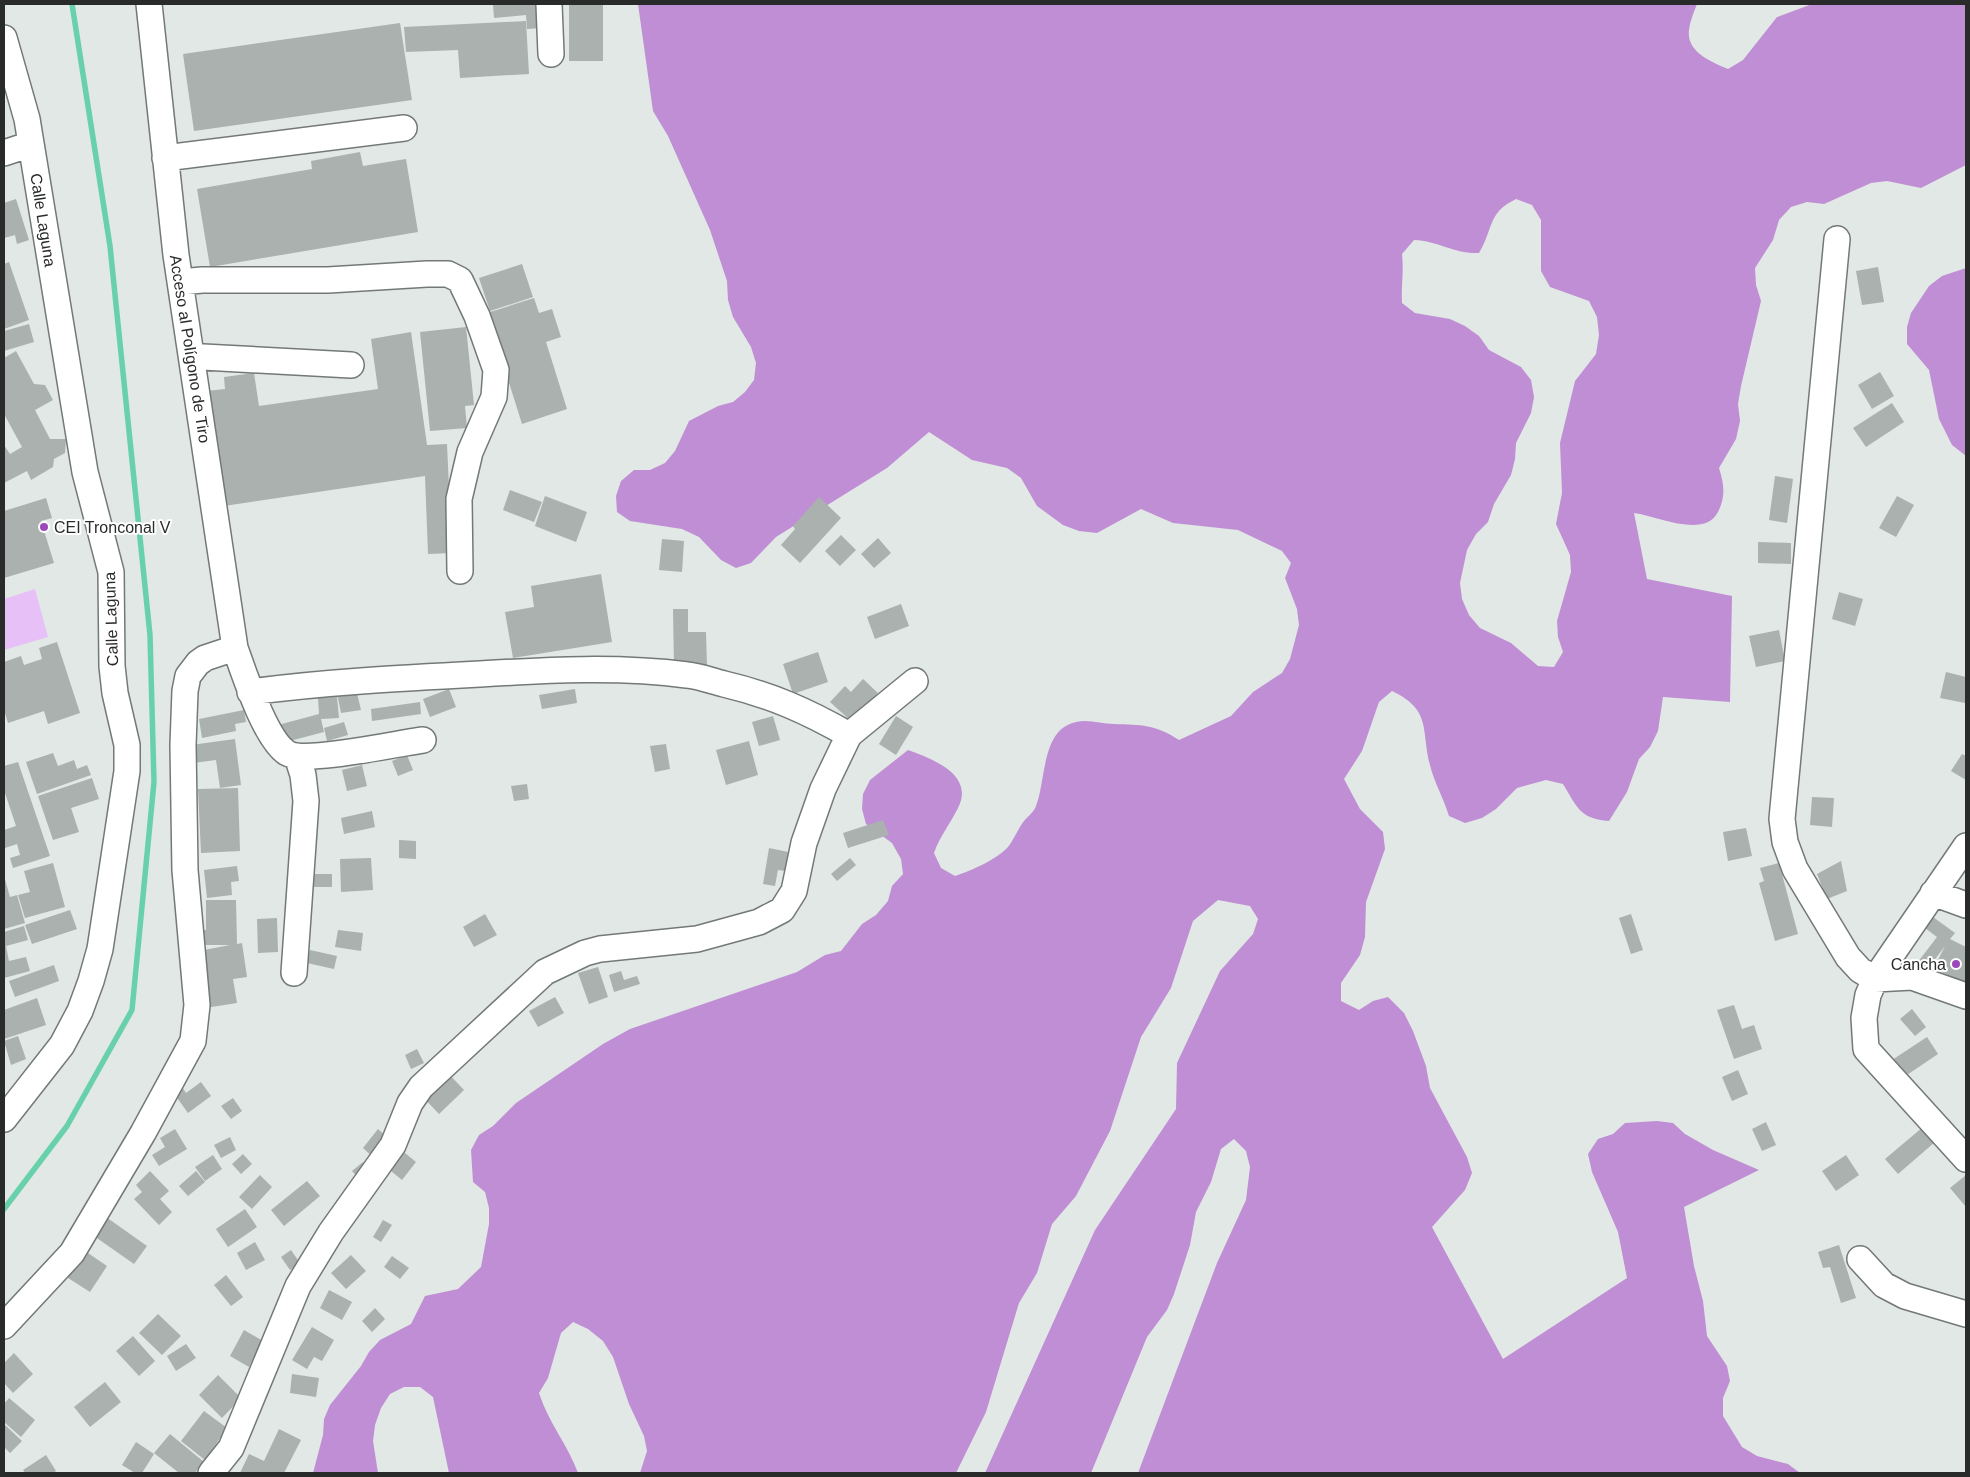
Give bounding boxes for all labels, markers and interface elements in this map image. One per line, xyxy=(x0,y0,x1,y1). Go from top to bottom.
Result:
street label: Calle Laguna xyxy=(27,172,59,268)
street label: Acceso al Polígono de Tiro xyxy=(167,254,213,444)
place label: CEI Tronconal V xyxy=(54,519,171,536)
marker: CEI Tronconal V xyxy=(38,521,50,533)
street label: Calle Laguna xyxy=(101,571,121,666)
place label: Cancha xyxy=(1891,956,1946,973)
marker: Cancha xyxy=(1950,958,1962,970)

